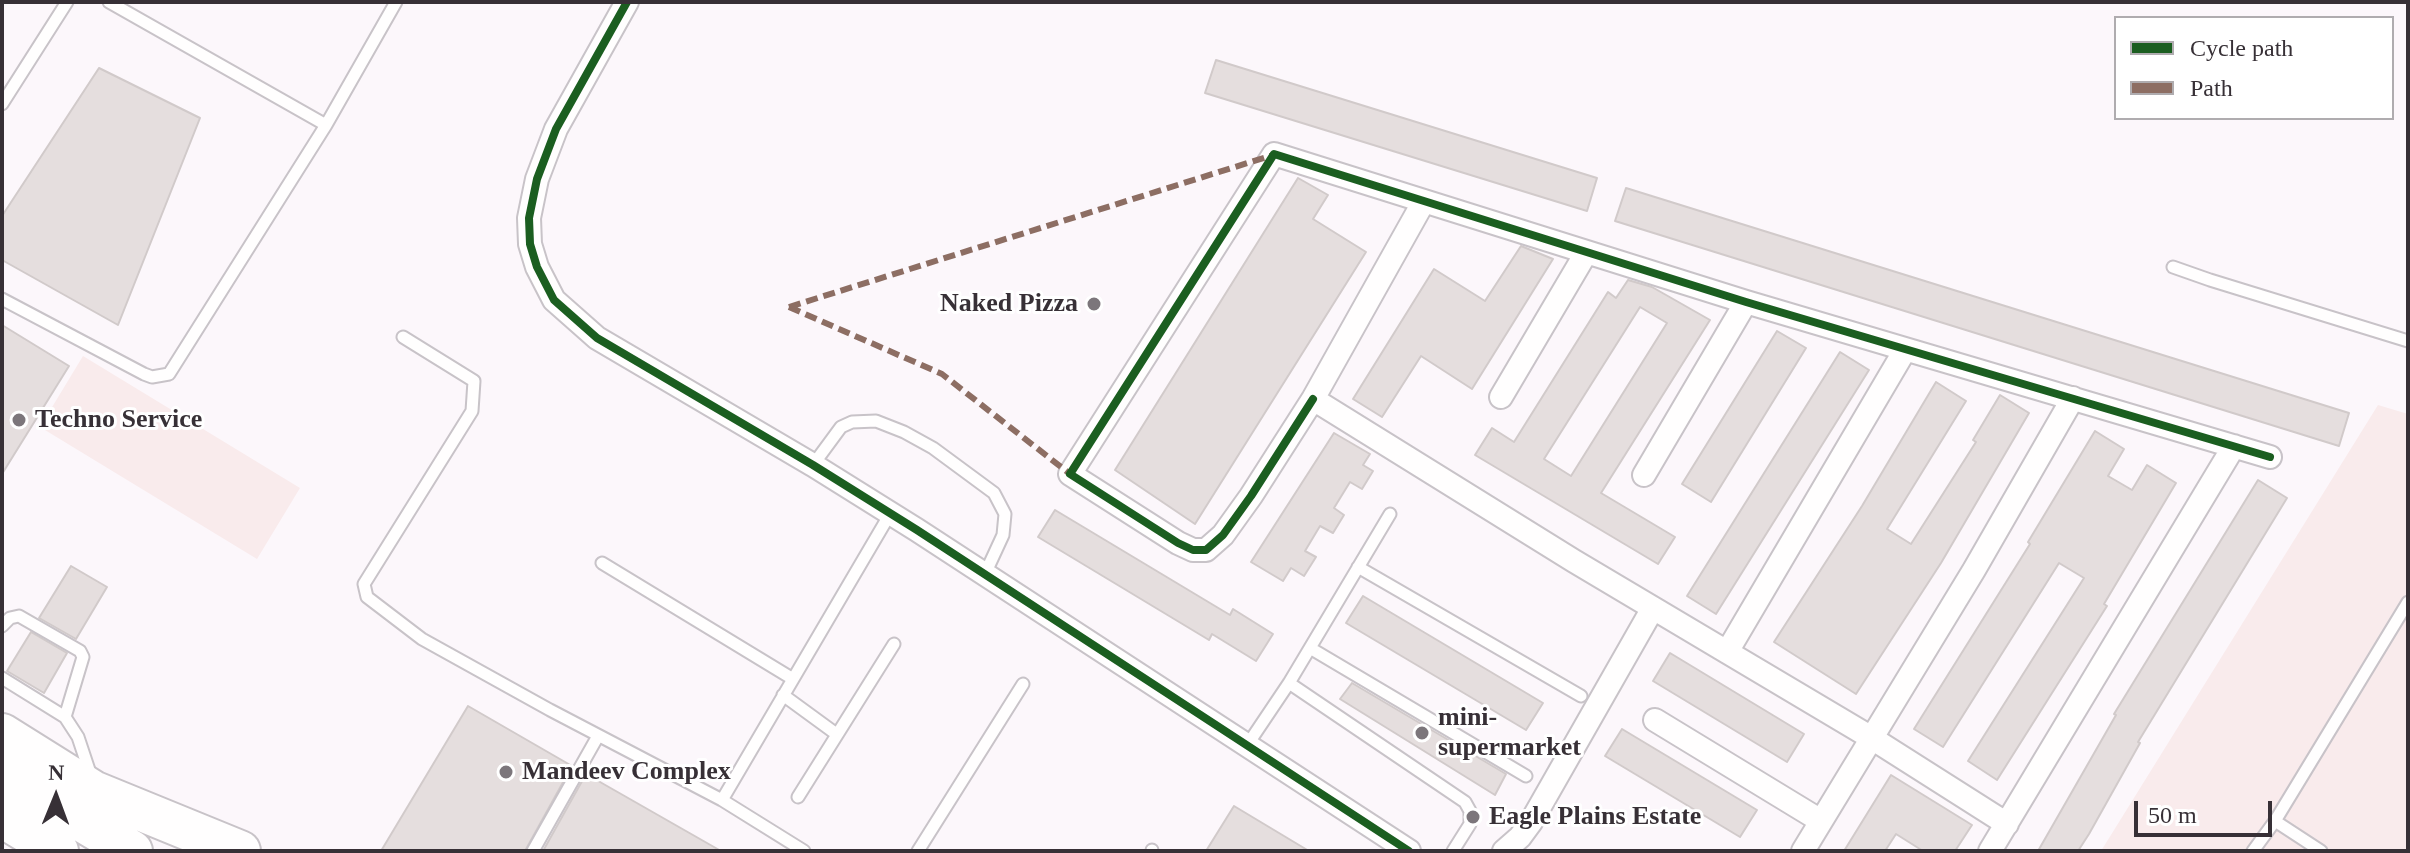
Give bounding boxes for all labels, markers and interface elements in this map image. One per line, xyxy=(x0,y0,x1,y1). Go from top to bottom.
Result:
legend xyxy=(2114,16,2394,120)
text: Cycle path xyxy=(2190,35,2293,61)
text: Path xyxy=(2190,75,2233,101)
place label: Naked Pizza xyxy=(940,288,1078,320)
marker: Naked Pizza xyxy=(1085,295,1103,313)
place label: Techno Service xyxy=(35,404,202,436)
marker: Techno Service xyxy=(10,411,28,429)
place label: mini- supermarket xyxy=(1438,702,1581,764)
marker: mini- supermarket xyxy=(1413,724,1431,742)
place label: Mandeev Complex xyxy=(522,756,731,788)
north arrow xyxy=(16,757,96,837)
text: N xyxy=(48,760,65,785)
marker: Mandeev Complex xyxy=(497,763,515,781)
scale bar xyxy=(2138,785,2276,835)
place label: Eagle Plains Estate xyxy=(1489,801,1701,833)
text: 50 m xyxy=(2148,802,2197,828)
marker: Eagle Plains Estate xyxy=(1464,808,1482,826)

